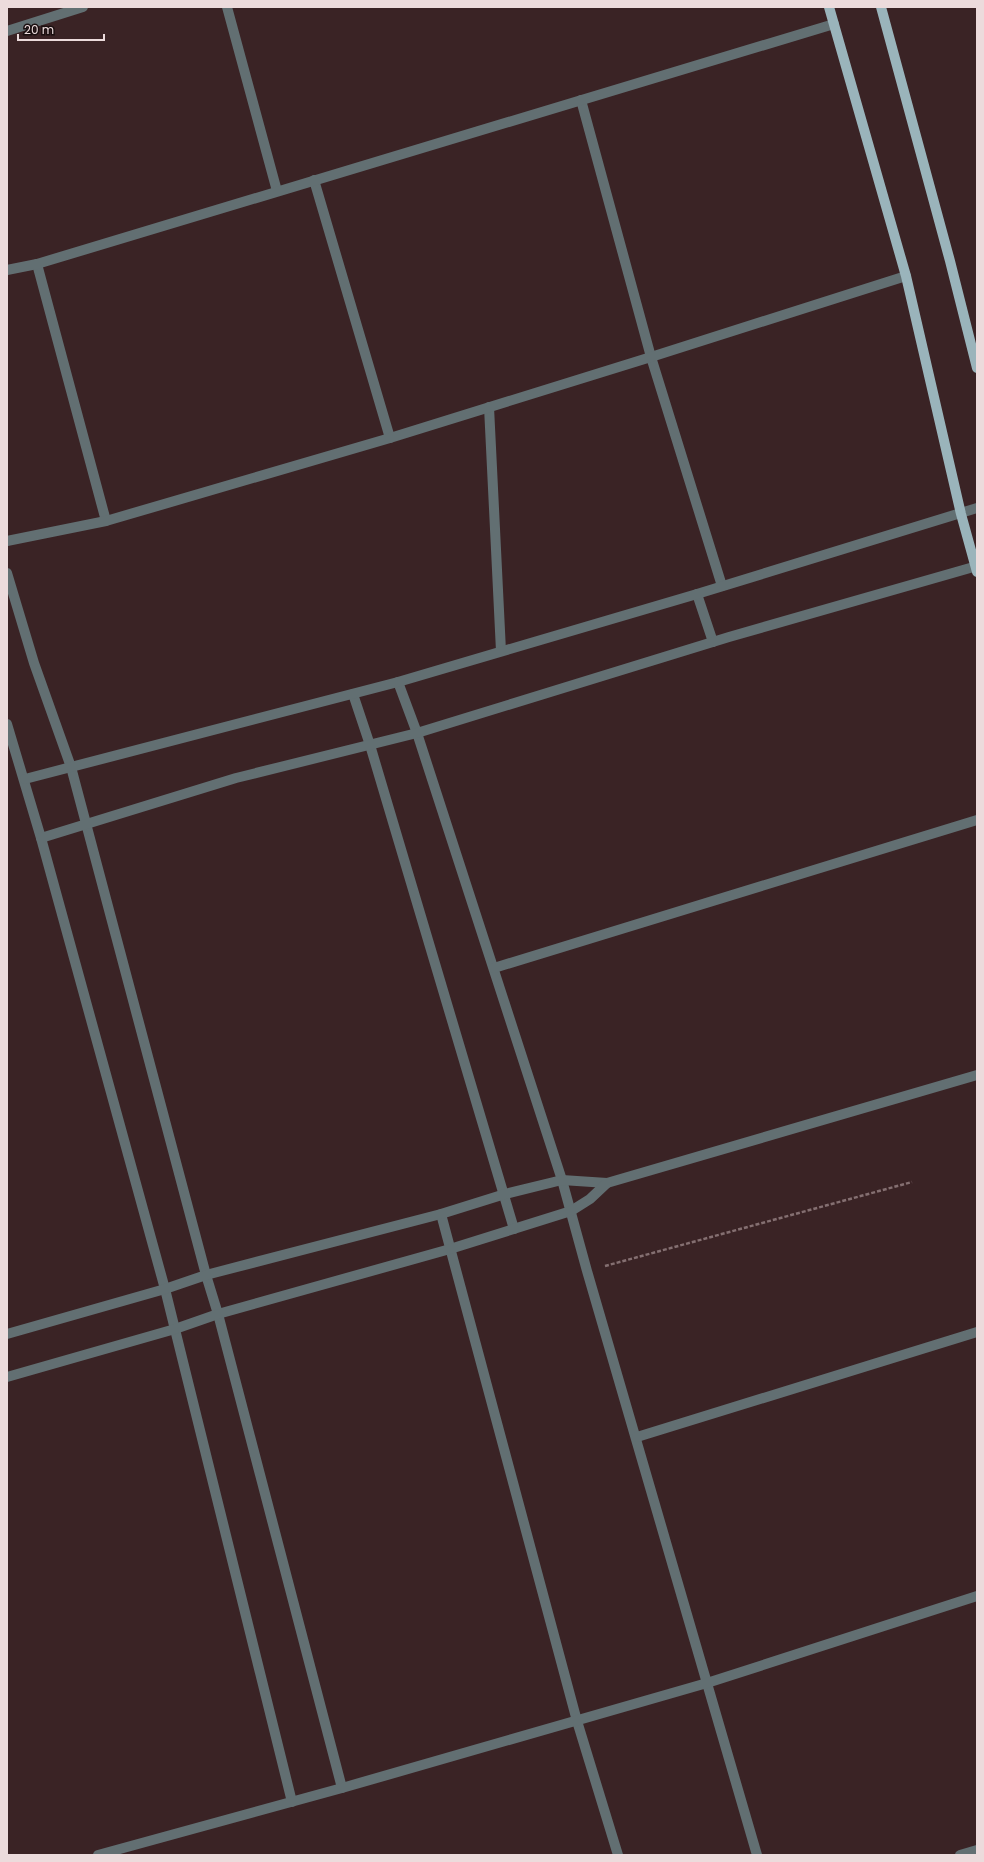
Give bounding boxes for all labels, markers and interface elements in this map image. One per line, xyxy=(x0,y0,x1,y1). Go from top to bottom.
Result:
scale bar xyxy=(18,16,104,42)
text: 20 m xyxy=(24,21,54,38)

